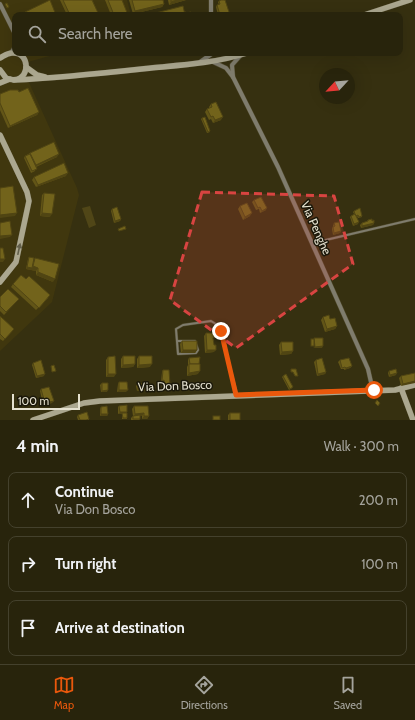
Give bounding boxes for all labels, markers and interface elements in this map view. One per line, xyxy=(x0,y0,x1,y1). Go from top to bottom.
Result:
search box xyxy=(12,12,403,56)
icon: search xyxy=(26,23,48,45)
text: Search here xyxy=(58,25,133,43)
north arrow xyxy=(319,68,355,104)
street label: Via Penghe xyxy=(298,199,335,257)
one-way arrow xyxy=(17,243,23,255)
route end xyxy=(212,322,230,340)
street label: Via Don Bosco xyxy=(138,377,213,394)
route start xyxy=(365,381,383,399)
scale bar xyxy=(12,392,80,411)
text: 100 m xyxy=(18,394,49,408)
text: 4 min xyxy=(16,436,59,456)
text: Walk · 300 m xyxy=(324,438,399,454)
text: Continue xyxy=(55,483,114,501)
icon: ahead xyxy=(17,489,39,511)
text: 200 m xyxy=(359,492,398,508)
text: Via Don Bosco xyxy=(55,501,135,517)
icon: right xyxy=(17,553,39,575)
text: Turn right xyxy=(55,555,116,573)
text: 100 m xyxy=(361,556,398,572)
icon: arrive xyxy=(17,617,39,639)
text: Arrive at destination xyxy=(55,619,185,637)
tab: Map xyxy=(53,674,75,712)
tab: Directions xyxy=(181,674,228,712)
tab: Saved xyxy=(334,674,362,712)

